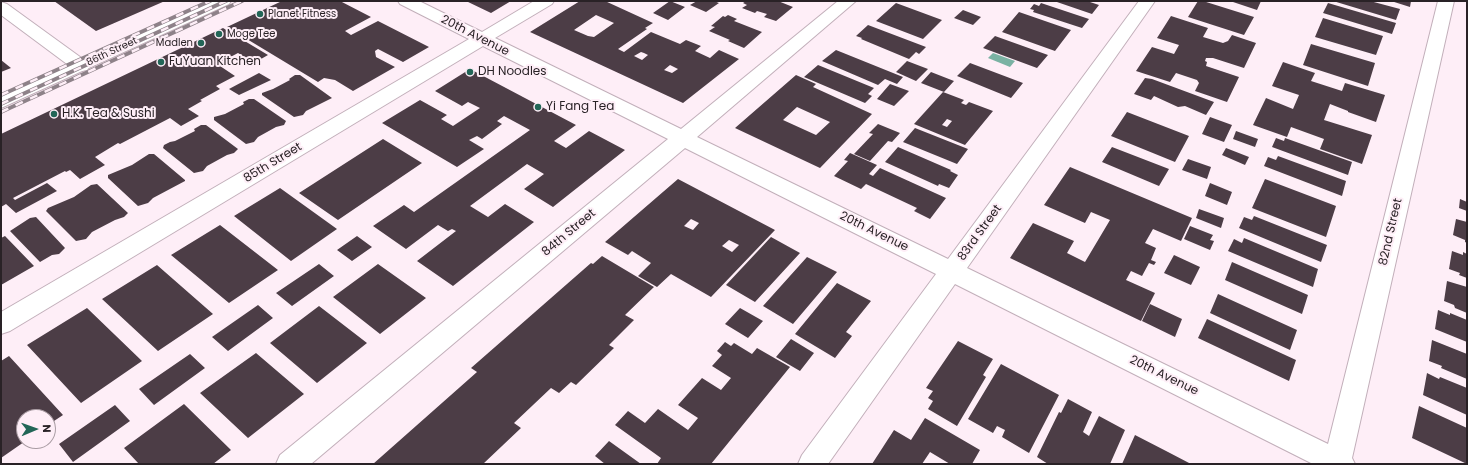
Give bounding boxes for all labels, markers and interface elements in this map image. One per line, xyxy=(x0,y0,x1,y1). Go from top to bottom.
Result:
place label: Planet Fitness xyxy=(268,8,336,20)
marker: Planet Fitness xyxy=(255,9,265,19)
street label: 20th Avenue xyxy=(438,13,512,59)
place label: Moge Tee xyxy=(227,28,275,40)
marker: Moge Tee xyxy=(214,29,224,39)
street label: 86th Street xyxy=(85,35,139,69)
place label: Madlen xyxy=(156,37,193,49)
marker: Madlen xyxy=(196,38,206,48)
place label: FuYuan Kitchen xyxy=(169,55,261,69)
marker: FuYuan Kitchen xyxy=(156,57,166,67)
place label: DH Noodles xyxy=(478,65,547,79)
marker: DH Noodles xyxy=(465,67,475,77)
place label: Yi Fang Tea xyxy=(546,100,614,114)
marker: Yi Fang Tea xyxy=(533,102,543,112)
place label: H.K. Tea & Sushi xyxy=(62,107,155,121)
marker: H.K. Tea & Sushi xyxy=(49,109,59,119)
street label: 85th Street xyxy=(241,140,305,186)
street label: 82nd Street xyxy=(1376,197,1406,267)
street label: 83rd Street xyxy=(955,202,1005,264)
street label: 84th Street xyxy=(539,206,599,260)
street label: 20th Avenue xyxy=(837,209,911,255)
street label: 20th Avenue xyxy=(1127,353,1201,399)
north arrow xyxy=(16,409,56,449)
text: N xyxy=(39,424,55,433)

